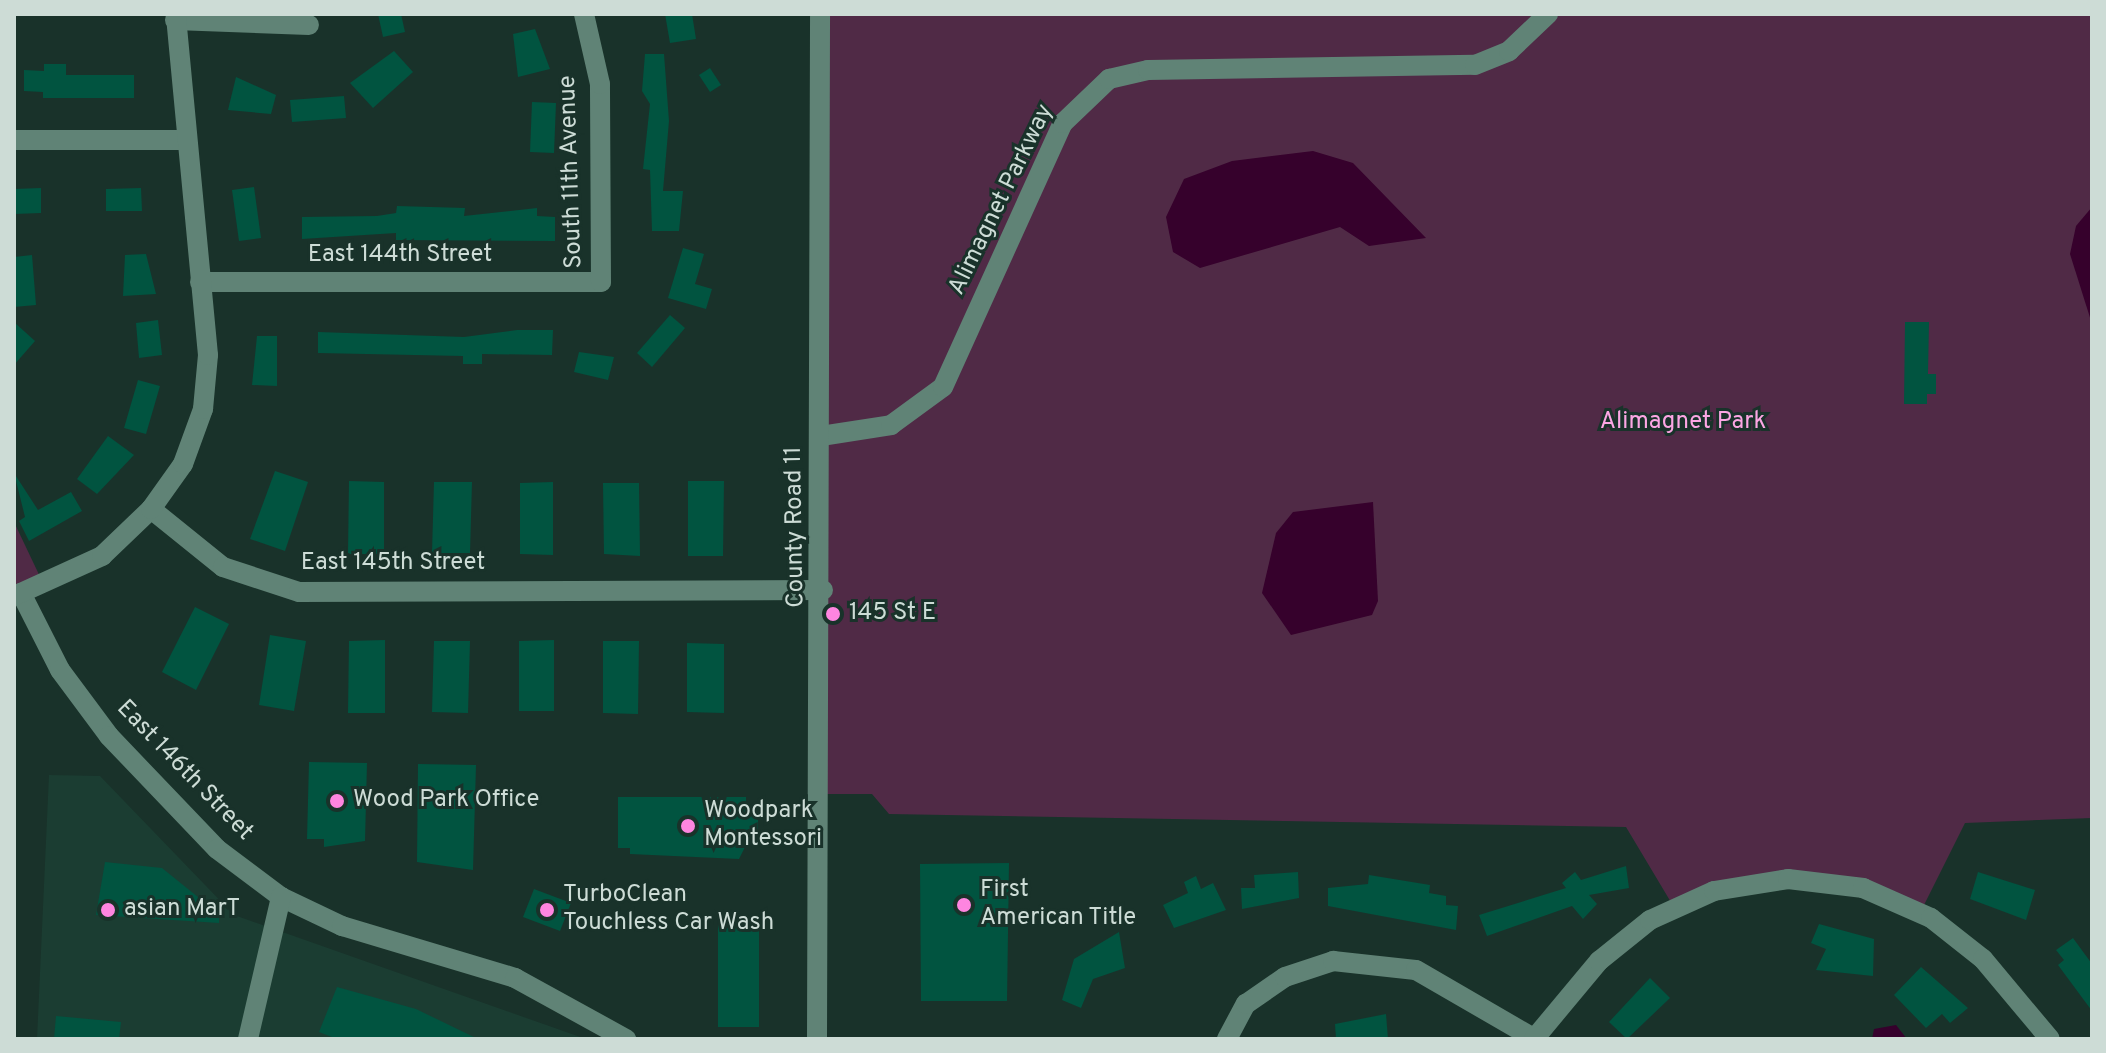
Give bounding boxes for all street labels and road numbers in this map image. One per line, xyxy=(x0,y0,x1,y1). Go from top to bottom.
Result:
street label: South 11th Avenue xyxy=(554,74,590,270)
street label: Alimagnet Parkway xyxy=(943,100,1061,300)
street label: East 144th Street xyxy=(308,242,492,270)
street label: County Road 11 xyxy=(780,446,812,608)
street label: East 145th Street xyxy=(301,550,485,578)
street label: East 146th Street xyxy=(110,695,258,847)

